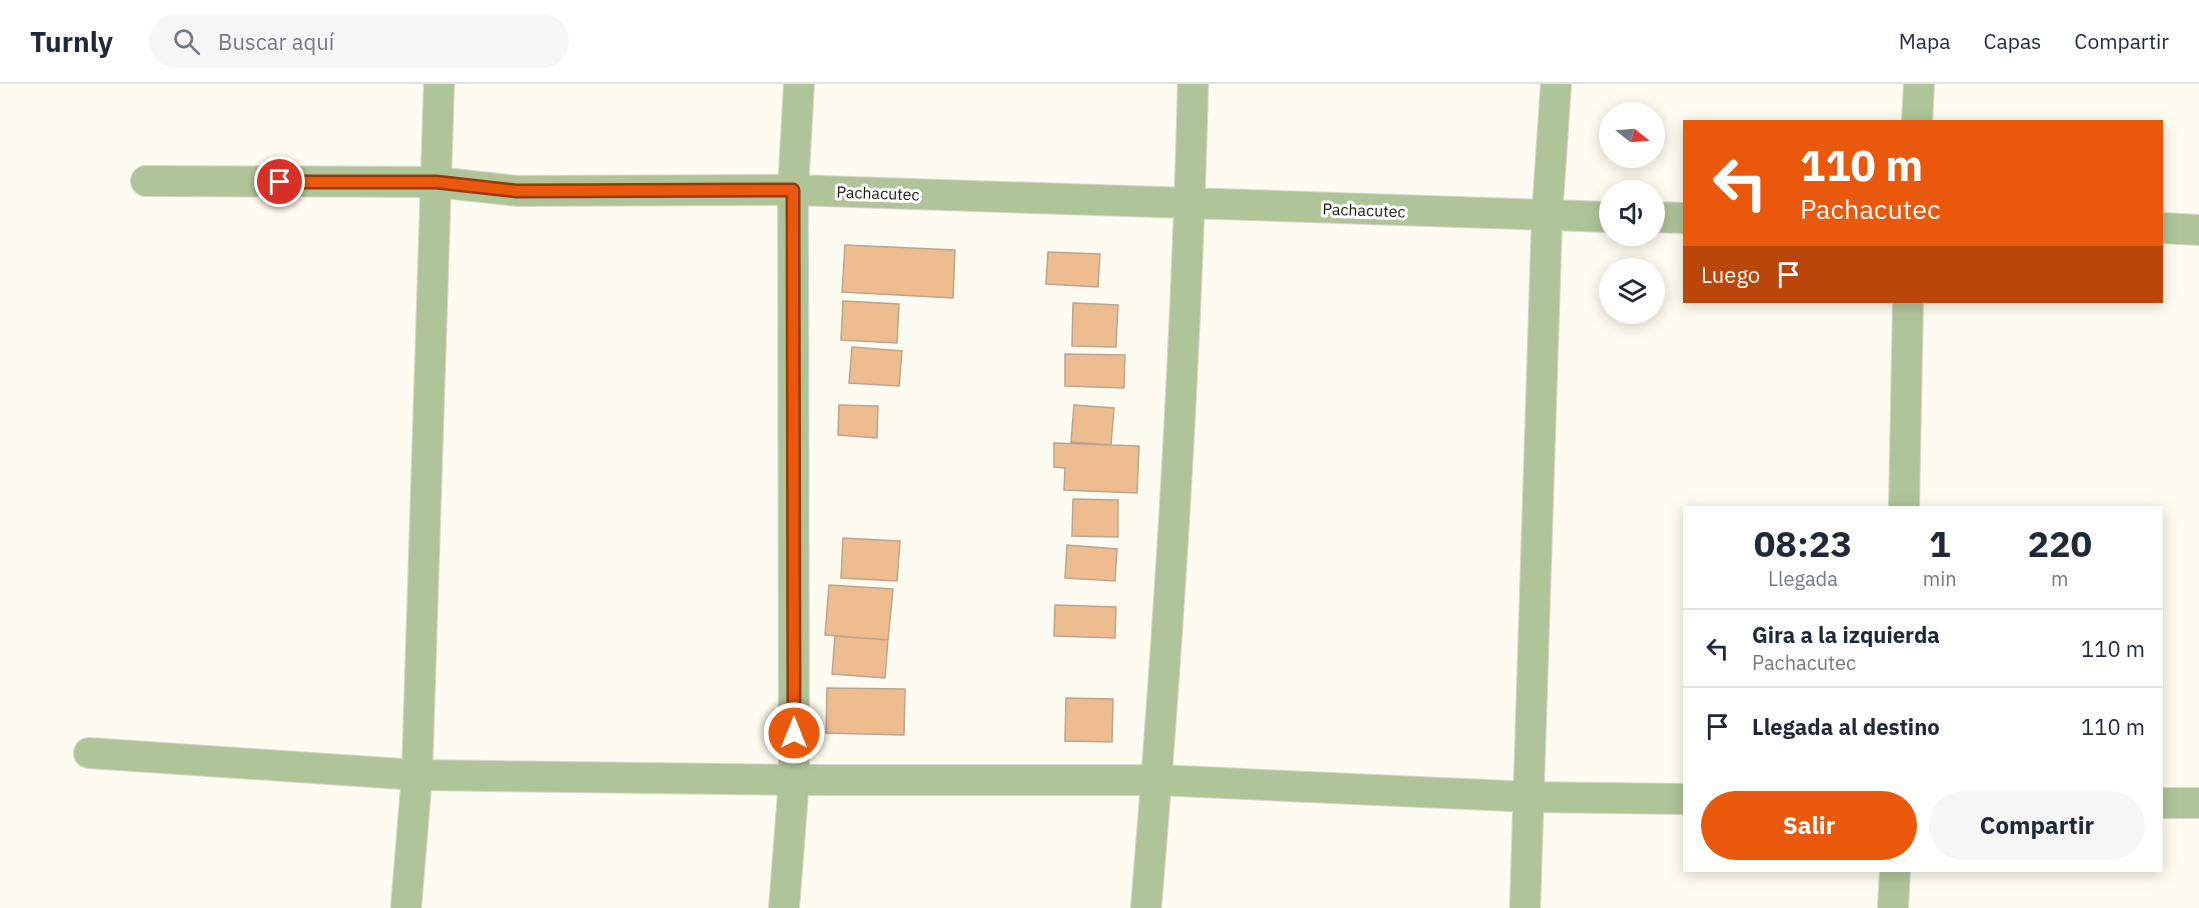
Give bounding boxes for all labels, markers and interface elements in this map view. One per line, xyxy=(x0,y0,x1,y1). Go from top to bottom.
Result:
search box xyxy=(149,14,569,68)
text: Turnly xyxy=(30,23,113,60)
icon: search xyxy=(170,25,203,58)
text: Buscar aquí xyxy=(218,27,334,56)
text: Mapa xyxy=(1899,27,1950,55)
text: Capas xyxy=(1983,27,2041,55)
text: Compartir xyxy=(2074,27,2169,55)
north arrow xyxy=(1599,102,1665,168)
map controls xyxy=(1599,102,1665,324)
text: 110 m xyxy=(1800,138,1923,193)
icon: left xyxy=(1701,144,1779,222)
pin xyxy=(254,156,305,207)
icon: arrive xyxy=(263,165,296,198)
button: sound xyxy=(1599,180,1665,246)
street label: Pachacutec xyxy=(836,182,920,204)
text: Pachacutec xyxy=(1800,191,1941,226)
street label: Pachacutec xyxy=(1322,199,1406,221)
button: layers xyxy=(1599,258,1665,324)
icon: arrive xyxy=(1772,258,1805,291)
text: Luego xyxy=(1701,260,1760,289)
text: 08:23 xyxy=(1754,520,1852,567)
text: 1 xyxy=(1929,520,1951,567)
text: 220 xyxy=(2027,520,2092,567)
text: Llegada xyxy=(1768,565,1838,592)
text: min xyxy=(1923,565,1957,592)
text: m xyxy=(2051,565,2069,592)
text: Gira a la izquierda xyxy=(1752,620,1940,649)
icon: left xyxy=(1701,632,1734,665)
text: 110 m xyxy=(2081,634,2145,663)
text: Pachacutec xyxy=(1752,649,1856,676)
position arrow xyxy=(762,701,826,765)
icon: arrive xyxy=(1701,710,1734,743)
text: Llegada al destino xyxy=(1752,712,1940,741)
text: 110 m xyxy=(2081,712,2145,741)
button: Salir xyxy=(1701,791,1917,860)
button: Compartir xyxy=(1929,791,2145,860)

